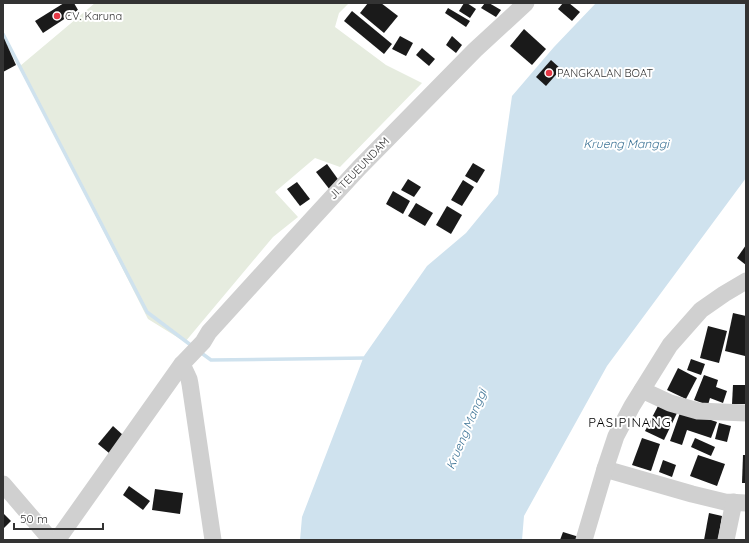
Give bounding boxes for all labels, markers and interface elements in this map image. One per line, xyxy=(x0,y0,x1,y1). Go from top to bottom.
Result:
place label: CV. Karuna xyxy=(65,9,122,23)
marker: CV. Karuna xyxy=(52,11,62,21)
place label: PANGKALAN BOAT xyxy=(557,66,654,80)
marker: PANGKALAN BOAT xyxy=(544,68,554,78)
street label: JI. TEUEUNDAM xyxy=(326,134,392,202)
water label: Krueng Manggi xyxy=(583,136,670,151)
water label: Krueng Manggi xyxy=(442,385,490,471)
district label: PASIPINANG xyxy=(588,414,672,430)
scale bar xyxy=(14,505,103,531)
text: 50 m xyxy=(20,511,48,526)

